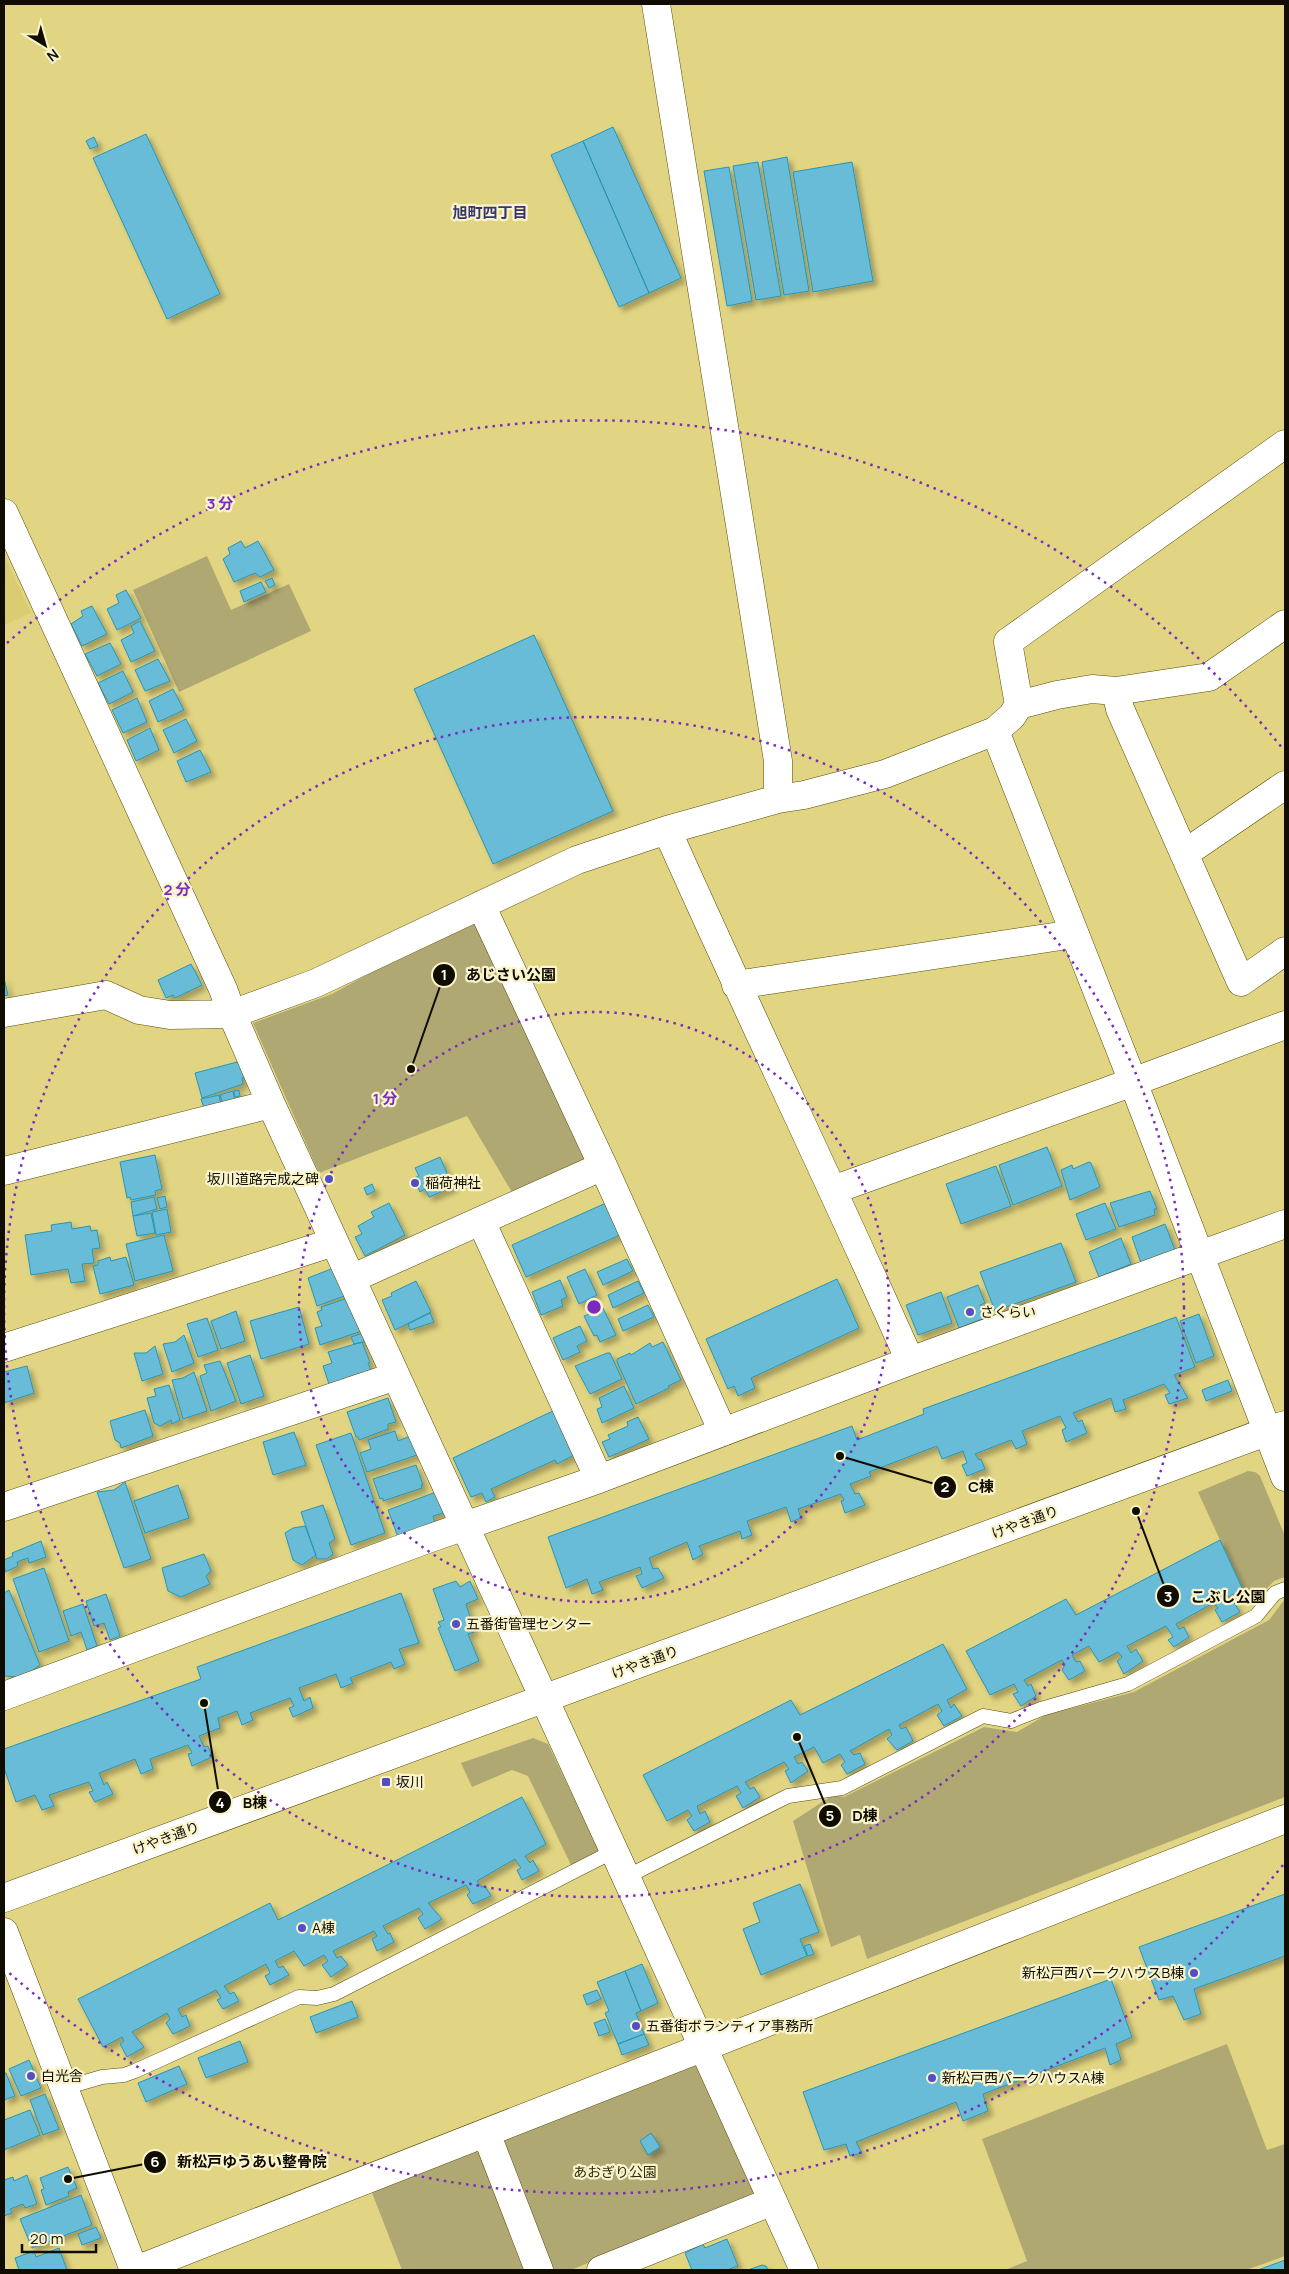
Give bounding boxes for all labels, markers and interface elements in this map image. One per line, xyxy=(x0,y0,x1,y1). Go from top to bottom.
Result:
north arrow xyxy=(20,20,70,70)
text: N xyxy=(43,45,63,66)
district label: 旭町四丁目 xyxy=(452,202,528,223)
text: 3 分 xyxy=(207,493,233,514)
text: 2 分 xyxy=(164,879,190,900)
callout: あじさい公園 xyxy=(431,960,566,990)
text: 1 xyxy=(441,964,447,985)
text: あじさい公園 xyxy=(466,964,556,985)
text: 1 分 xyxy=(373,1088,397,1109)
place label: 坂川道路完成之碑 xyxy=(207,1169,319,1188)
marker: 坂川道路完成之碑 xyxy=(323,1173,335,1185)
place label: 稲荷神社 xyxy=(425,1173,481,1192)
marker: 稲荷神社 xyxy=(409,1177,421,1189)
centre of rings xyxy=(585,1298,603,1316)
place label: さくらい xyxy=(980,1302,1036,1321)
marker: さくらい xyxy=(964,1306,976,1318)
callout: C棟 xyxy=(933,1472,1004,1502)
text: 2 xyxy=(941,1476,950,1497)
text: C棟 xyxy=(968,1476,994,1497)
street label: けやき通り xyxy=(989,1501,1061,1542)
callout: こぶし公園 xyxy=(1155,1581,1275,1611)
text: 3 xyxy=(1164,1586,1172,1607)
text: こぶし公園 xyxy=(1190,1586,1266,1607)
place label: 五番街管理センター xyxy=(466,1614,592,1633)
marker: 五番街管理センター xyxy=(450,1618,462,1630)
street label: けやき通り xyxy=(609,1641,681,1682)
place label: 坂川 xyxy=(396,1772,424,1791)
marker: 坂川 xyxy=(380,1776,392,1788)
callout: B棟 xyxy=(208,1787,277,1817)
text: 4 xyxy=(215,1792,225,1813)
text: B棟 xyxy=(243,1792,267,1813)
callout: D棟 xyxy=(817,1801,888,1831)
text: 5 xyxy=(826,1805,835,1826)
text: D棟 xyxy=(852,1805,878,1826)
street label: けやき通り xyxy=(130,1817,202,1858)
place label: A棟 xyxy=(312,1918,335,1937)
marker: A棟 xyxy=(296,1922,308,1934)
place label: 新松戸西パークハウスB棟 xyxy=(1022,1963,1184,1982)
marker: 新松戸西パークハウスB棟 xyxy=(1188,1967,1200,1979)
place label: 五番街ボランティア事務所 xyxy=(646,2016,813,2035)
marker: 五番街ボランティア事務所 xyxy=(630,2020,642,2032)
place label: 白光舎 xyxy=(41,2066,83,2085)
place label: 新松戸西パークハウスA棟 xyxy=(942,2068,1104,2087)
marker: 白光舎 xyxy=(25,2070,37,2082)
marker: 新松戸西パークハウスA棟 xyxy=(926,2072,938,2084)
callout: 新松戸ゆうあい整骨院 xyxy=(142,2147,337,2177)
text: 6 xyxy=(150,2151,160,2172)
text: 新松戸ゆうあい整骨院 xyxy=(177,2151,327,2172)
park label: あおぎり公園 xyxy=(573,2162,657,2181)
scale bar xyxy=(22,2222,96,2254)
text: 20 m xyxy=(30,2228,63,2249)

